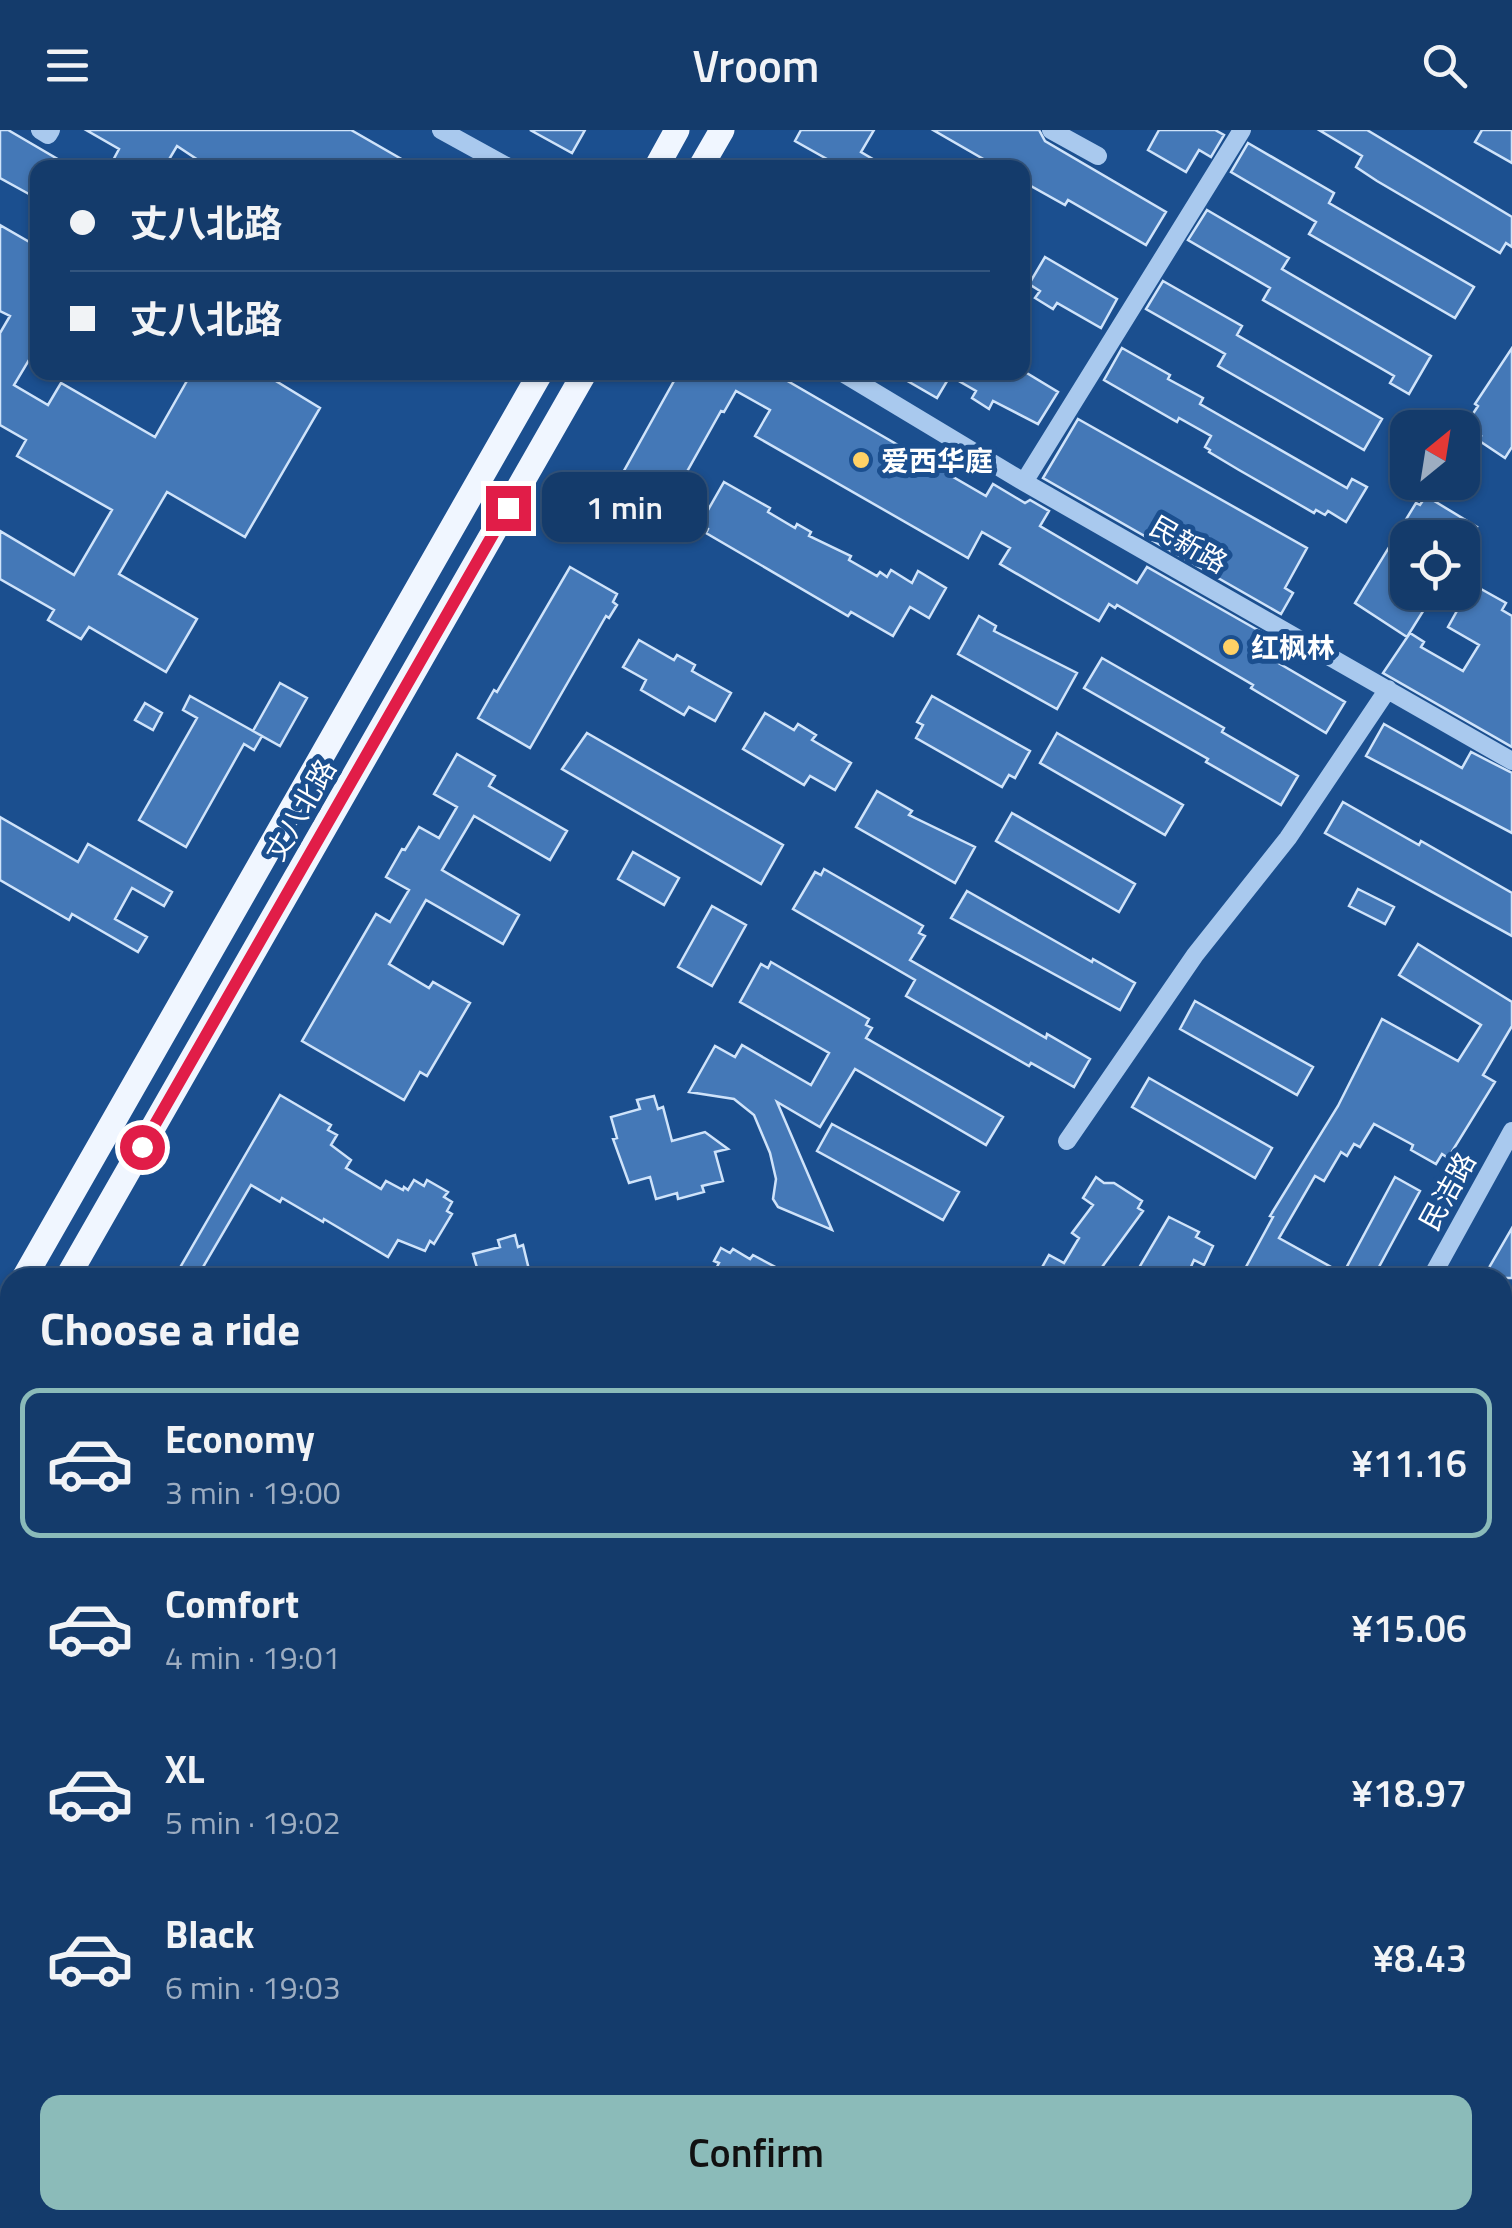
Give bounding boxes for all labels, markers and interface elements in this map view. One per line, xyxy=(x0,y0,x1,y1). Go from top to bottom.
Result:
text: Vroom xyxy=(692,31,820,99)
icon: menu xyxy=(40,38,95,93)
icon: search xyxy=(1417,38,1472,93)
text: 丈八北路 xyxy=(130,194,282,252)
text: 丈八北路 xyxy=(130,290,282,348)
north arrow xyxy=(1390,410,1480,500)
map controls xyxy=(1390,410,1480,610)
place label: 爱西华庭 xyxy=(881,439,993,482)
marker: 爱西华庭 xyxy=(850,449,872,471)
callout: 1 min xyxy=(543,473,708,543)
text: 1 min xyxy=(586,483,663,531)
route end xyxy=(486,486,531,531)
street label: 民新路 xyxy=(1142,504,1236,584)
button: locate xyxy=(1390,520,1480,610)
place label: 红枫林 xyxy=(1251,626,1335,669)
marker: 红枫林 xyxy=(1220,636,1242,658)
street label: 丈八北路 xyxy=(253,751,347,869)
route start xyxy=(120,1125,165,1170)
street label: 民洁路 xyxy=(1408,1144,1486,1238)
text: Choose a ride xyxy=(40,1294,300,1362)
text: Economy xyxy=(165,1410,315,1468)
icon: car xyxy=(45,1418,135,1508)
text: ¥11.16 xyxy=(1352,1434,1467,1492)
text: 3 min · 19:00 xyxy=(165,1468,341,1516)
text: Comfort xyxy=(165,1575,299,1633)
icon: car xyxy=(45,1583,135,1673)
text: ¥15.06 xyxy=(1352,1599,1467,1657)
text: 4 min · 19:01 xyxy=(165,1633,341,1681)
text: XL xyxy=(165,1740,205,1798)
icon: car xyxy=(45,1748,135,1838)
text: ¥18.97 xyxy=(1352,1764,1467,1822)
text: 5 min · 19:02 xyxy=(165,1798,341,1846)
text: Black xyxy=(165,1905,254,1963)
icon: car xyxy=(45,1913,135,2003)
text: ¥8.43 xyxy=(1373,1929,1467,1987)
text: 6 min · 19:03 xyxy=(165,1963,341,2011)
button: Confirm xyxy=(40,2095,1472,2210)

